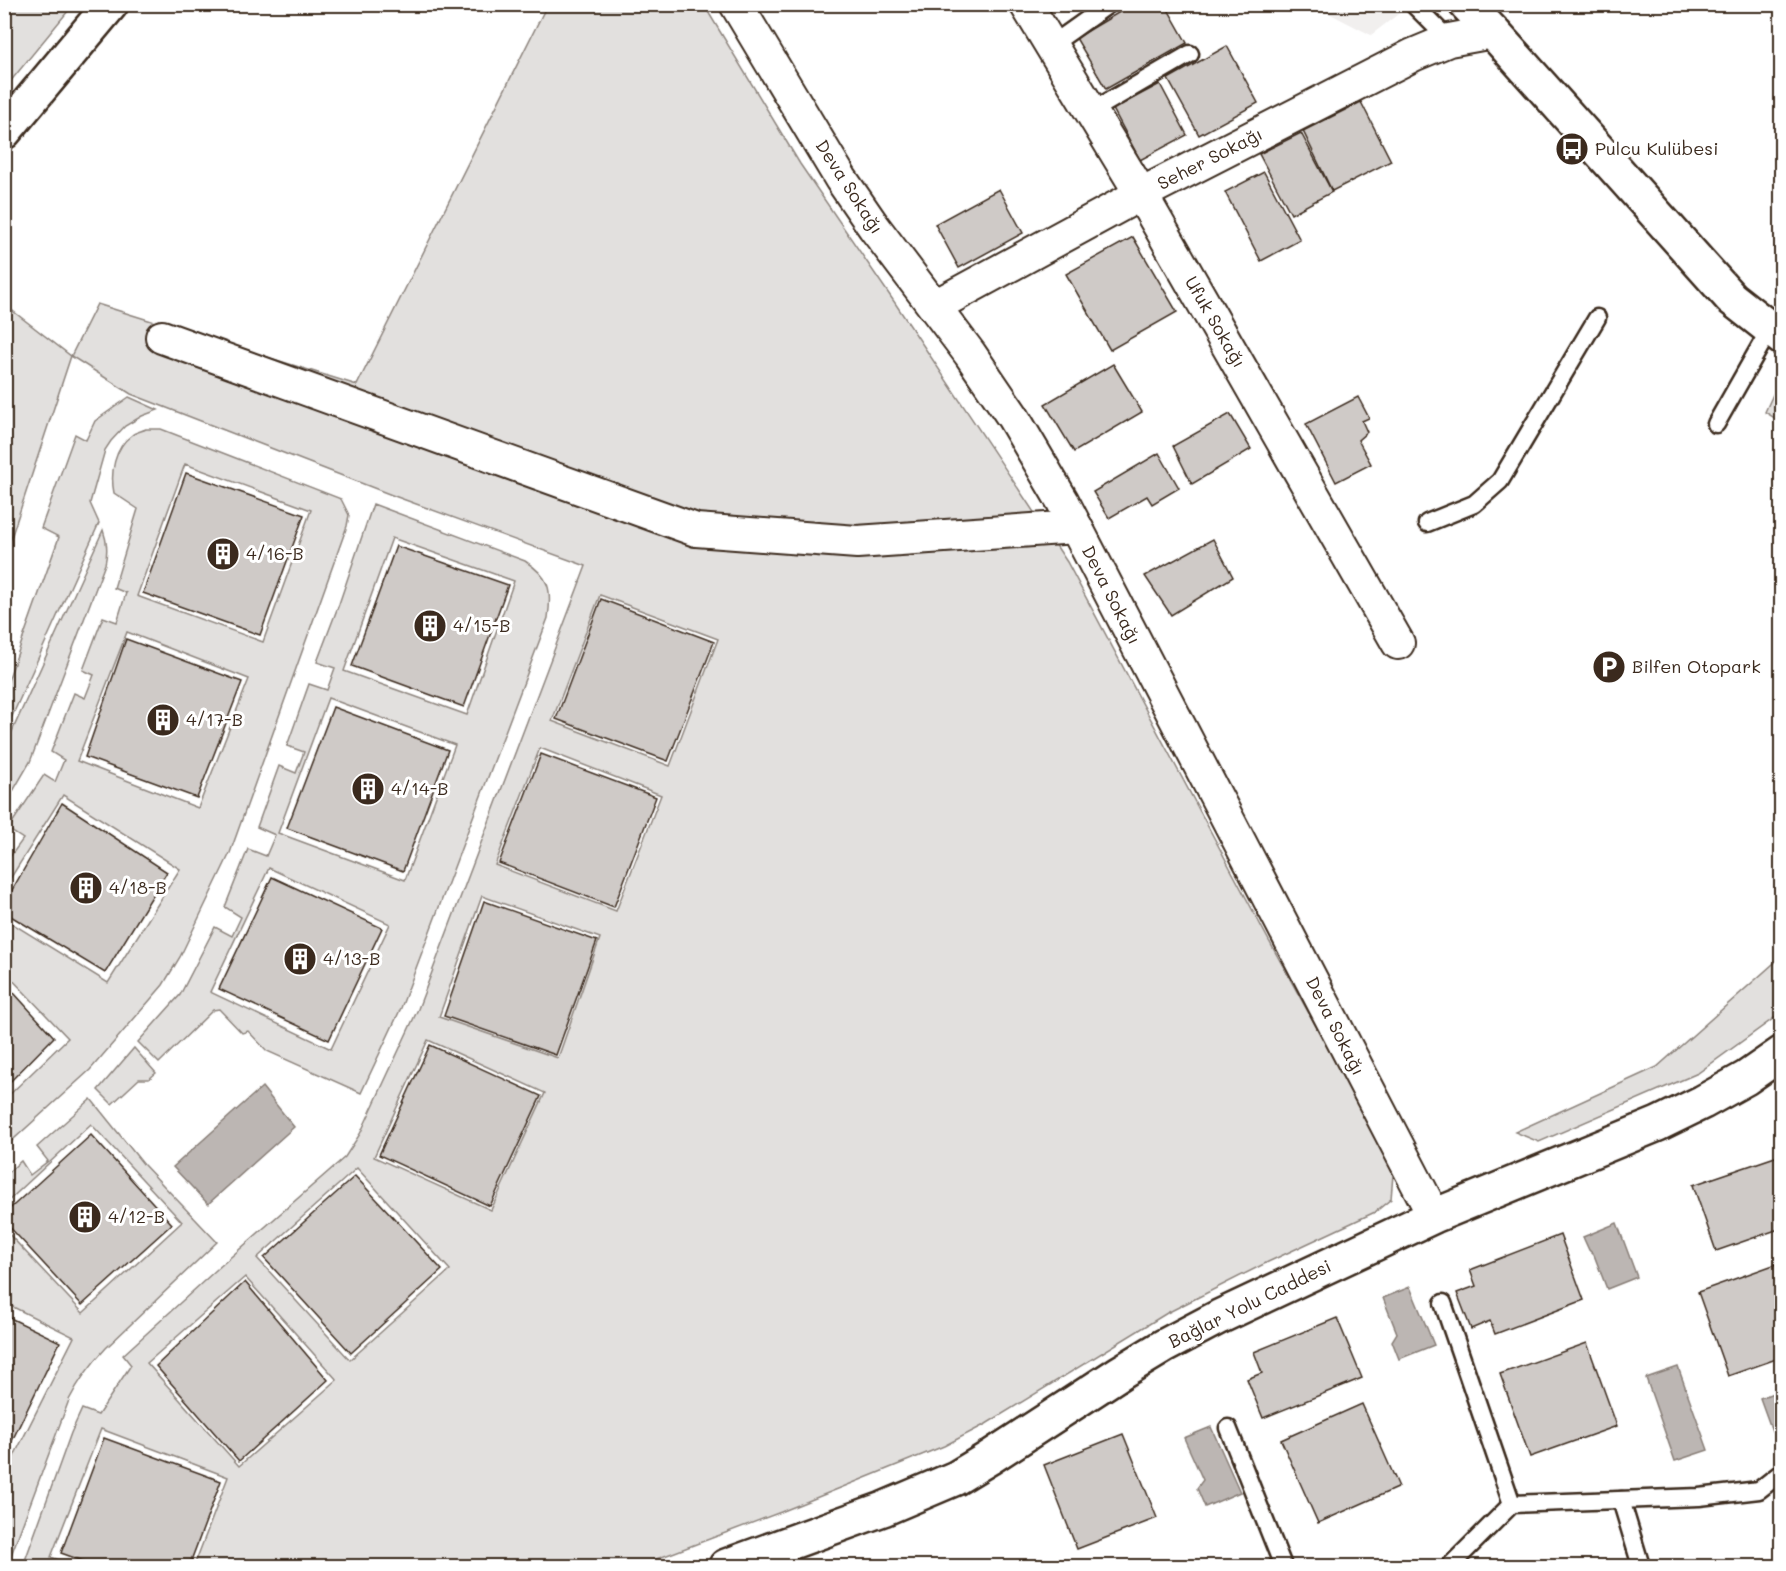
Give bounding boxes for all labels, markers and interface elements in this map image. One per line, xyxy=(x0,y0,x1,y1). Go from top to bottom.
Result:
street label: Seher Sokağı xyxy=(1153,121,1266,195)
bus stop icon: Pulcu Kulübesi xyxy=(1554,131,1590,167)
street label: Deva Sokağı xyxy=(810,135,889,238)
place label: Pulcu Kulübesi xyxy=(1595,136,1719,160)
street label: Ufuk Sokağı xyxy=(1180,271,1252,372)
building icon: 4/16-B xyxy=(205,536,241,572)
place label: 4/16-B xyxy=(246,541,304,565)
street label: Deva Sokağı xyxy=(1077,541,1147,648)
building icon: 4/15-B xyxy=(412,608,448,644)
place label: 4/15-B xyxy=(453,613,510,637)
parking icon: Bilfen Otopark xyxy=(1591,649,1627,685)
place label: Bilfen Otopark xyxy=(1632,654,1761,678)
building icon: 4/17-B xyxy=(145,702,181,738)
place label: 4/17-B xyxy=(186,707,243,731)
building icon: 4/14-B xyxy=(350,771,386,807)
place label: 4/14-B xyxy=(391,776,448,800)
building icon: 4/18-B xyxy=(68,870,104,906)
place label: 4/18-B xyxy=(109,875,167,899)
building icon: 4/13-B xyxy=(282,941,318,977)
place label: 4/13-B xyxy=(323,946,380,970)
street label: Deva Sokağı xyxy=(1301,972,1371,1079)
building icon: 4/12-B xyxy=(67,1199,103,1235)
place label: 4/12-B xyxy=(108,1204,165,1228)
street label: Bağlar Yolu Caddesi xyxy=(1164,1253,1335,1353)

